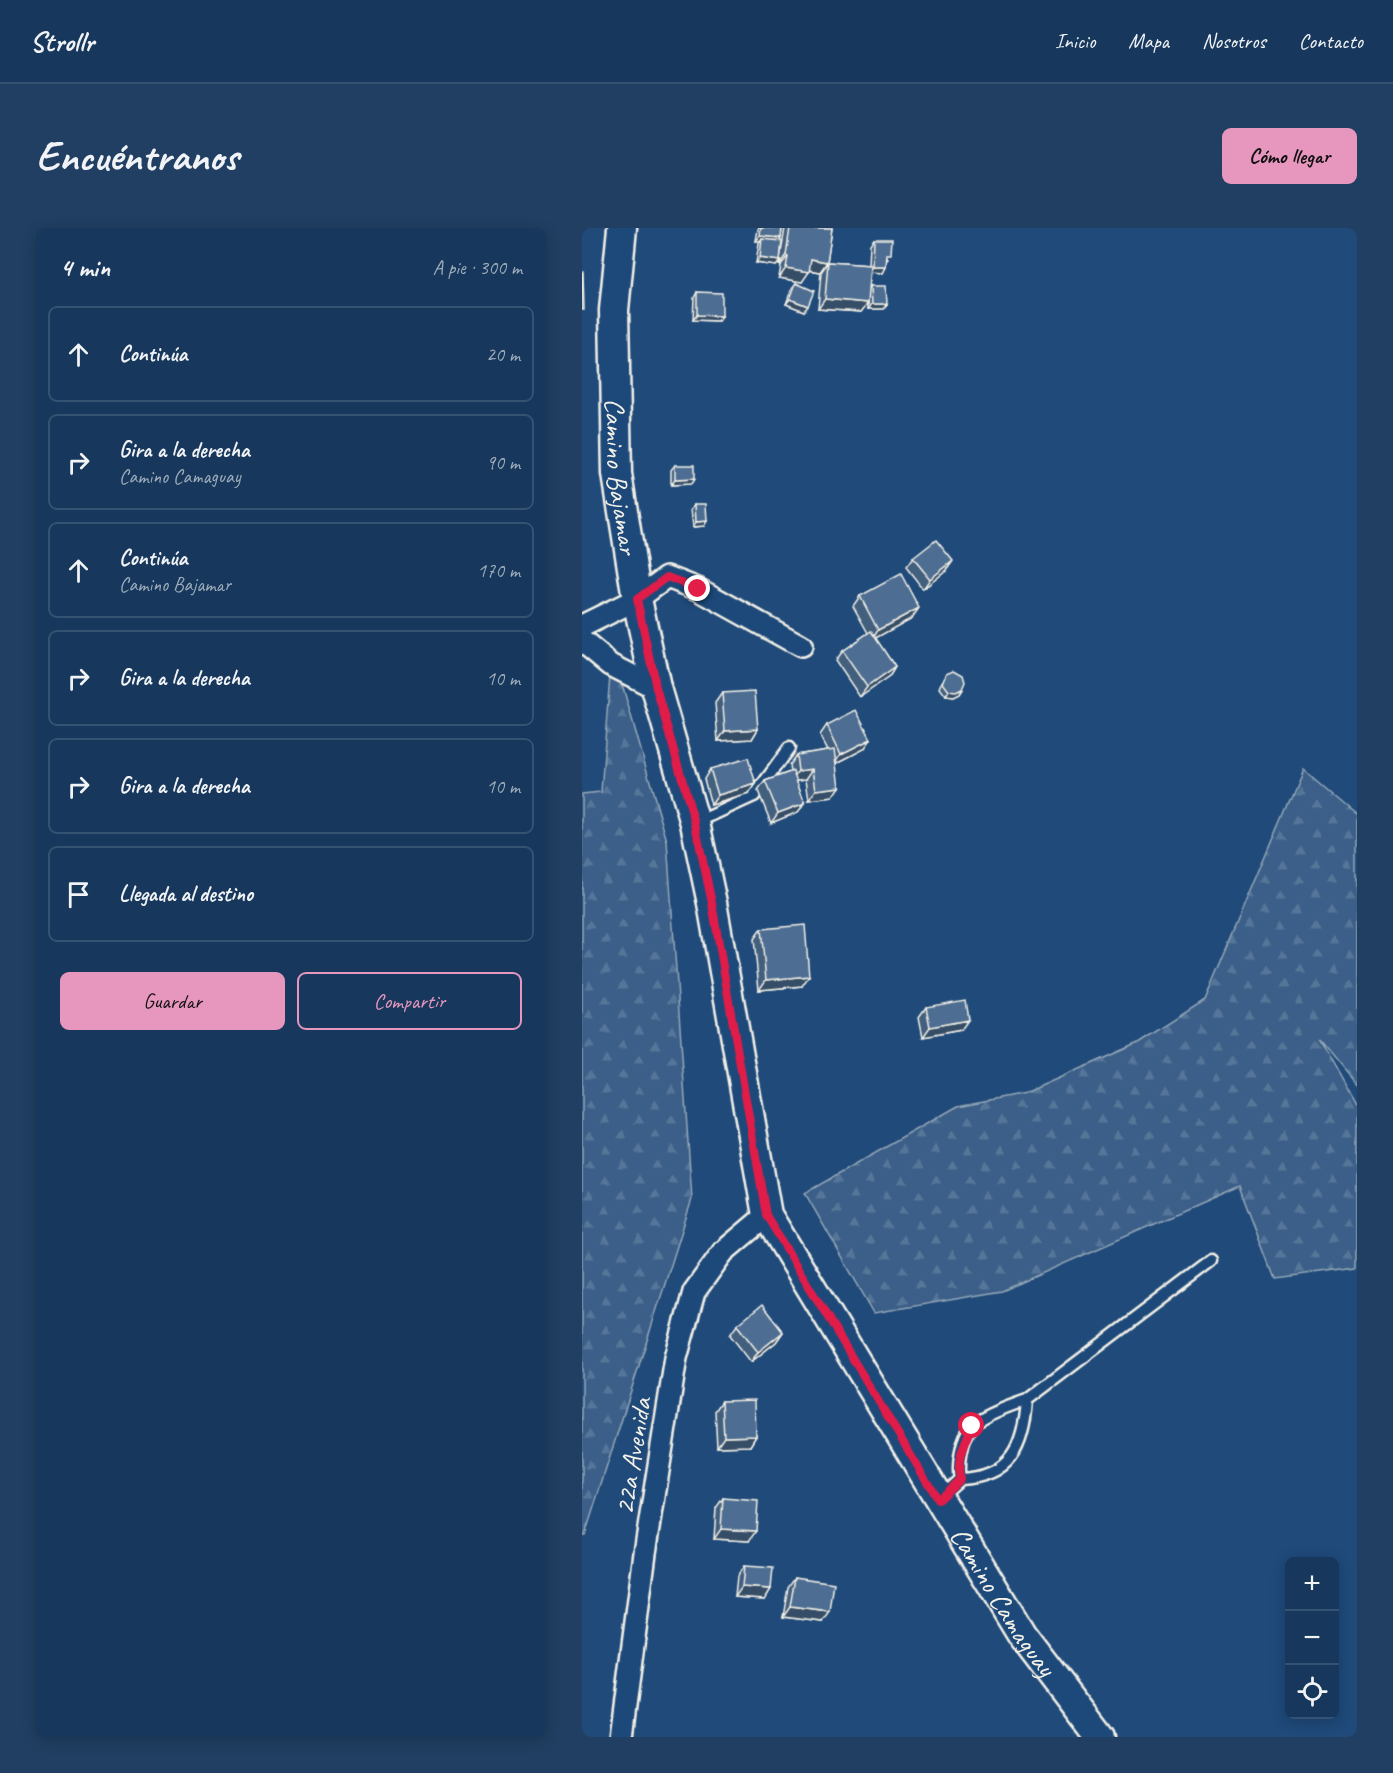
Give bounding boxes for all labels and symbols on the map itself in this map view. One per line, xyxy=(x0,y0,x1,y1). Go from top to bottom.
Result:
street label: Camino Bajamar xyxy=(598,398,647,559)
route end xyxy=(684,575,710,601)
street label: 22a Avenida xyxy=(606,1394,659,1517)
route start xyxy=(958,1412,984,1438)
street label: Camino Camaguay xyxy=(942,1521,1065,1685)

